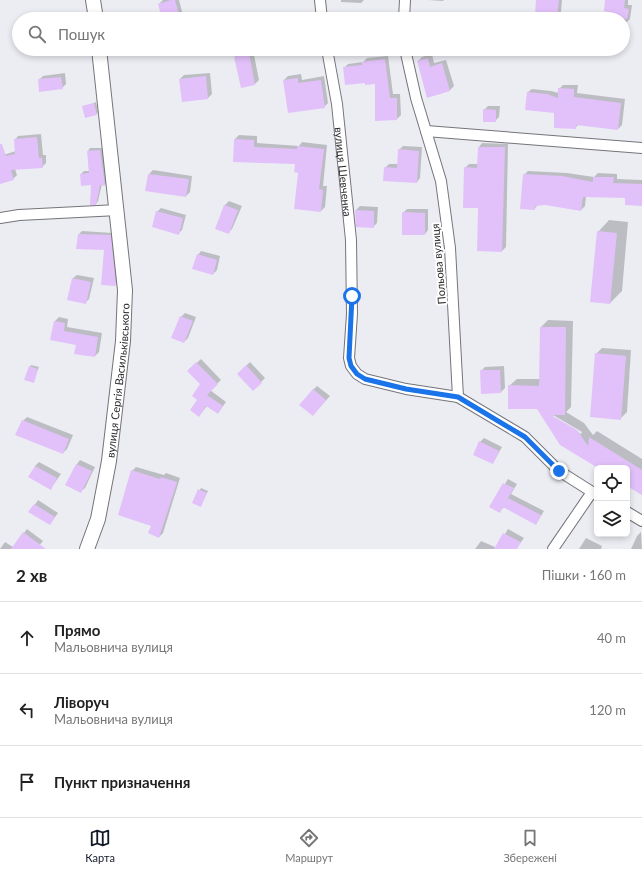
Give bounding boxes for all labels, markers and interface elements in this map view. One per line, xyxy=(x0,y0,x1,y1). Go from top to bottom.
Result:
search box xyxy=(12,12,630,56)
icon: search xyxy=(26,23,48,45)
text: Пошук xyxy=(58,25,105,43)
street label: вулиця Шевченка xyxy=(333,126,355,217)
street label: Польова вулиця xyxy=(428,223,448,305)
route start xyxy=(343,287,361,305)
street label: вулиця Сергія Васильківського xyxy=(103,303,131,458)
route end xyxy=(550,462,568,480)
map controls xyxy=(594,465,630,537)
button: locate xyxy=(594,465,630,501)
button: layers xyxy=(594,501,630,537)
text: 2 хв xyxy=(16,565,47,586)
text: Пішки · 160 m xyxy=(542,567,626,583)
text: Прямо xyxy=(54,621,100,639)
icon: ahead xyxy=(16,627,38,649)
text: 40 m xyxy=(597,630,626,646)
text: Мальовнича вулиця xyxy=(54,639,173,655)
text: Ліворуч xyxy=(54,693,109,711)
icon: left xyxy=(16,699,38,721)
text: 120 m xyxy=(589,702,626,718)
text: Мальовнича вулиця xyxy=(54,711,173,727)
icon: arrive xyxy=(16,771,38,793)
text: Пункт призначення xyxy=(54,773,190,791)
tab: Карта xyxy=(85,827,115,864)
tab: Маршрут xyxy=(285,827,333,864)
tab: Збережені xyxy=(503,827,557,864)

